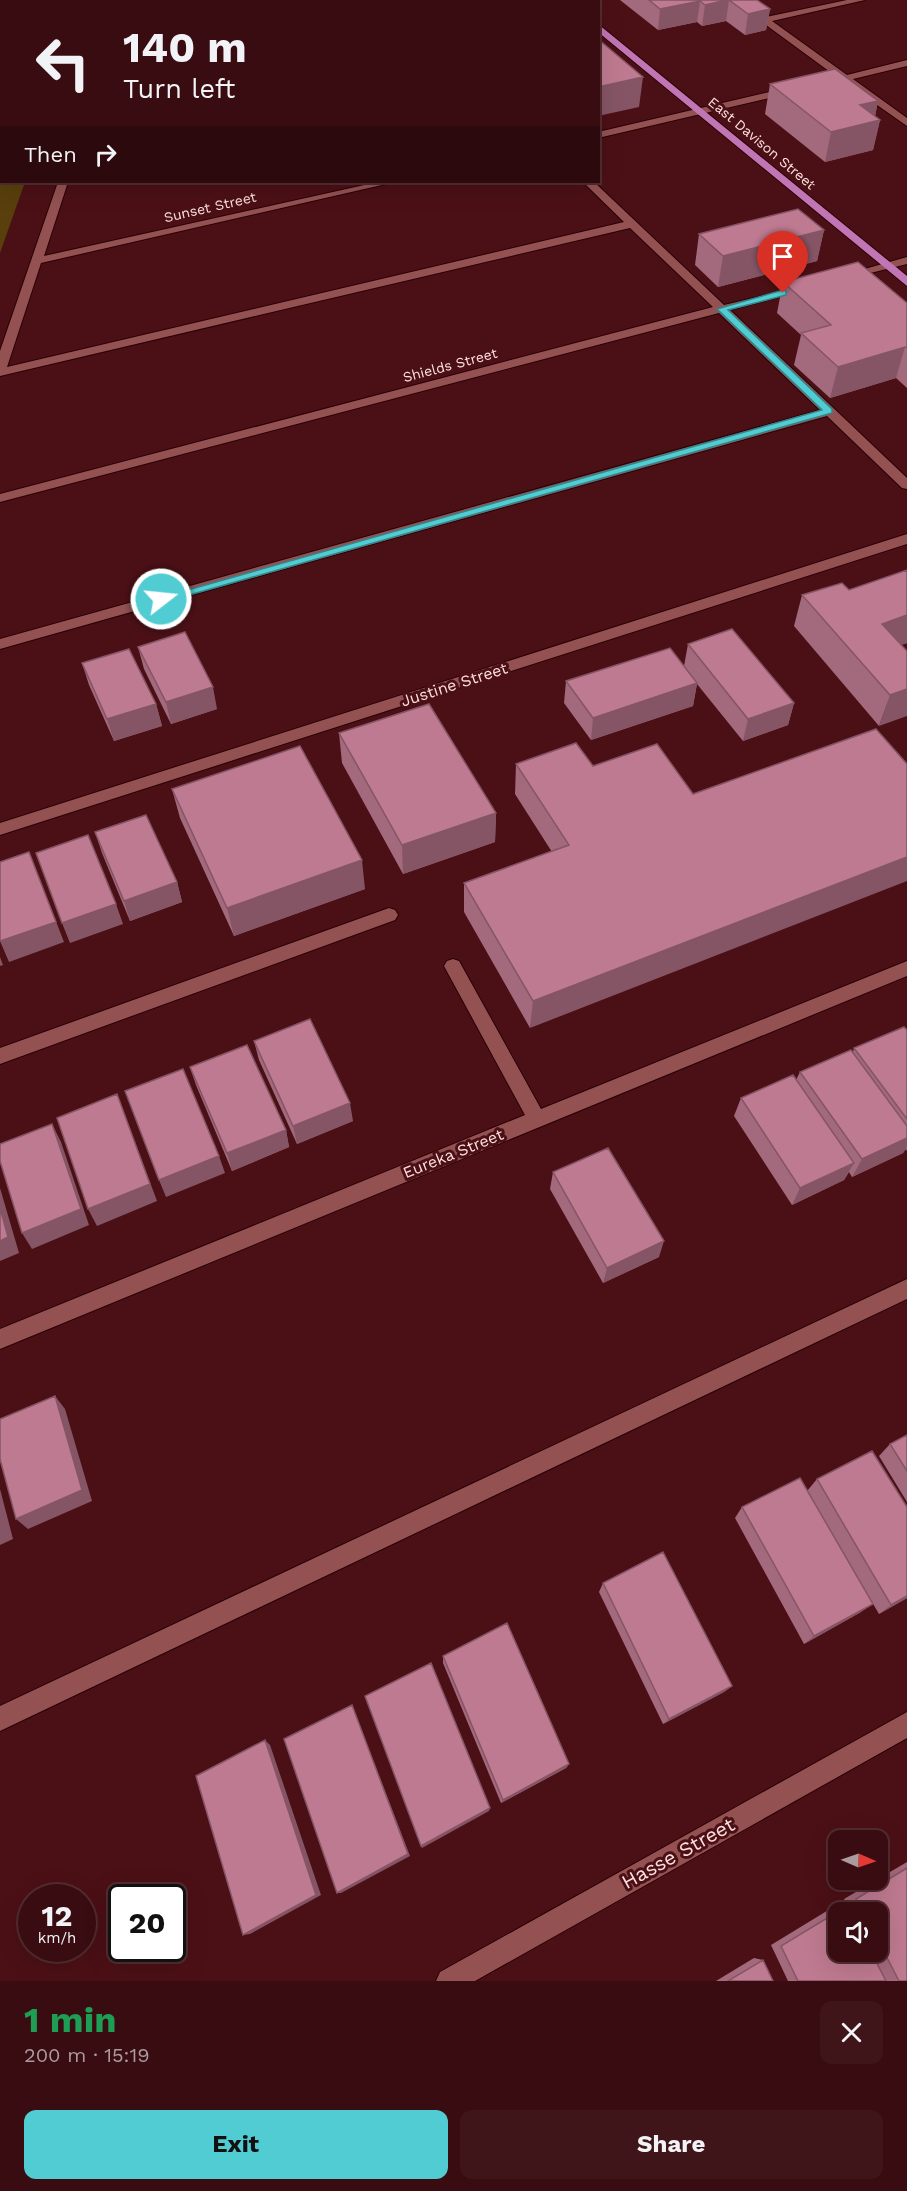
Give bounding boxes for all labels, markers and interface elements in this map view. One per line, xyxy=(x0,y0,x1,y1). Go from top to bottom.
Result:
text: 140 m xyxy=(123,23,247,72)
icon: left xyxy=(24,24,102,102)
text: Turn left xyxy=(123,73,235,105)
street label: East Davison Street xyxy=(705,93,819,193)
icon: right xyxy=(89,138,122,171)
text: Then xyxy=(24,142,77,167)
street label: Sunset Street xyxy=(162,189,258,225)
pin xyxy=(757,231,808,293)
icon: arrive xyxy=(766,240,799,273)
street label: Shields Street xyxy=(401,345,499,385)
position arrow xyxy=(129,567,193,631)
street label: Justine Street xyxy=(398,658,510,711)
street label: Eureka Street xyxy=(400,1125,506,1182)
street label: Hasse Street xyxy=(617,1812,739,1894)
north arrow xyxy=(828,1830,888,1890)
map controls xyxy=(828,1830,888,1962)
speed limit sign: 20 xyxy=(108,1884,186,1962)
text: 12 xyxy=(42,1898,72,1933)
button: sound xyxy=(828,1902,888,1962)
text: km/h xyxy=(38,1929,76,1947)
text: 1 min xyxy=(24,1999,116,2041)
button: close xyxy=(820,2001,883,2064)
text: 200 m · 15:19 xyxy=(24,2043,150,2067)
button: Exit xyxy=(24,2110,448,2179)
button: Share xyxy=(460,2110,883,2179)

